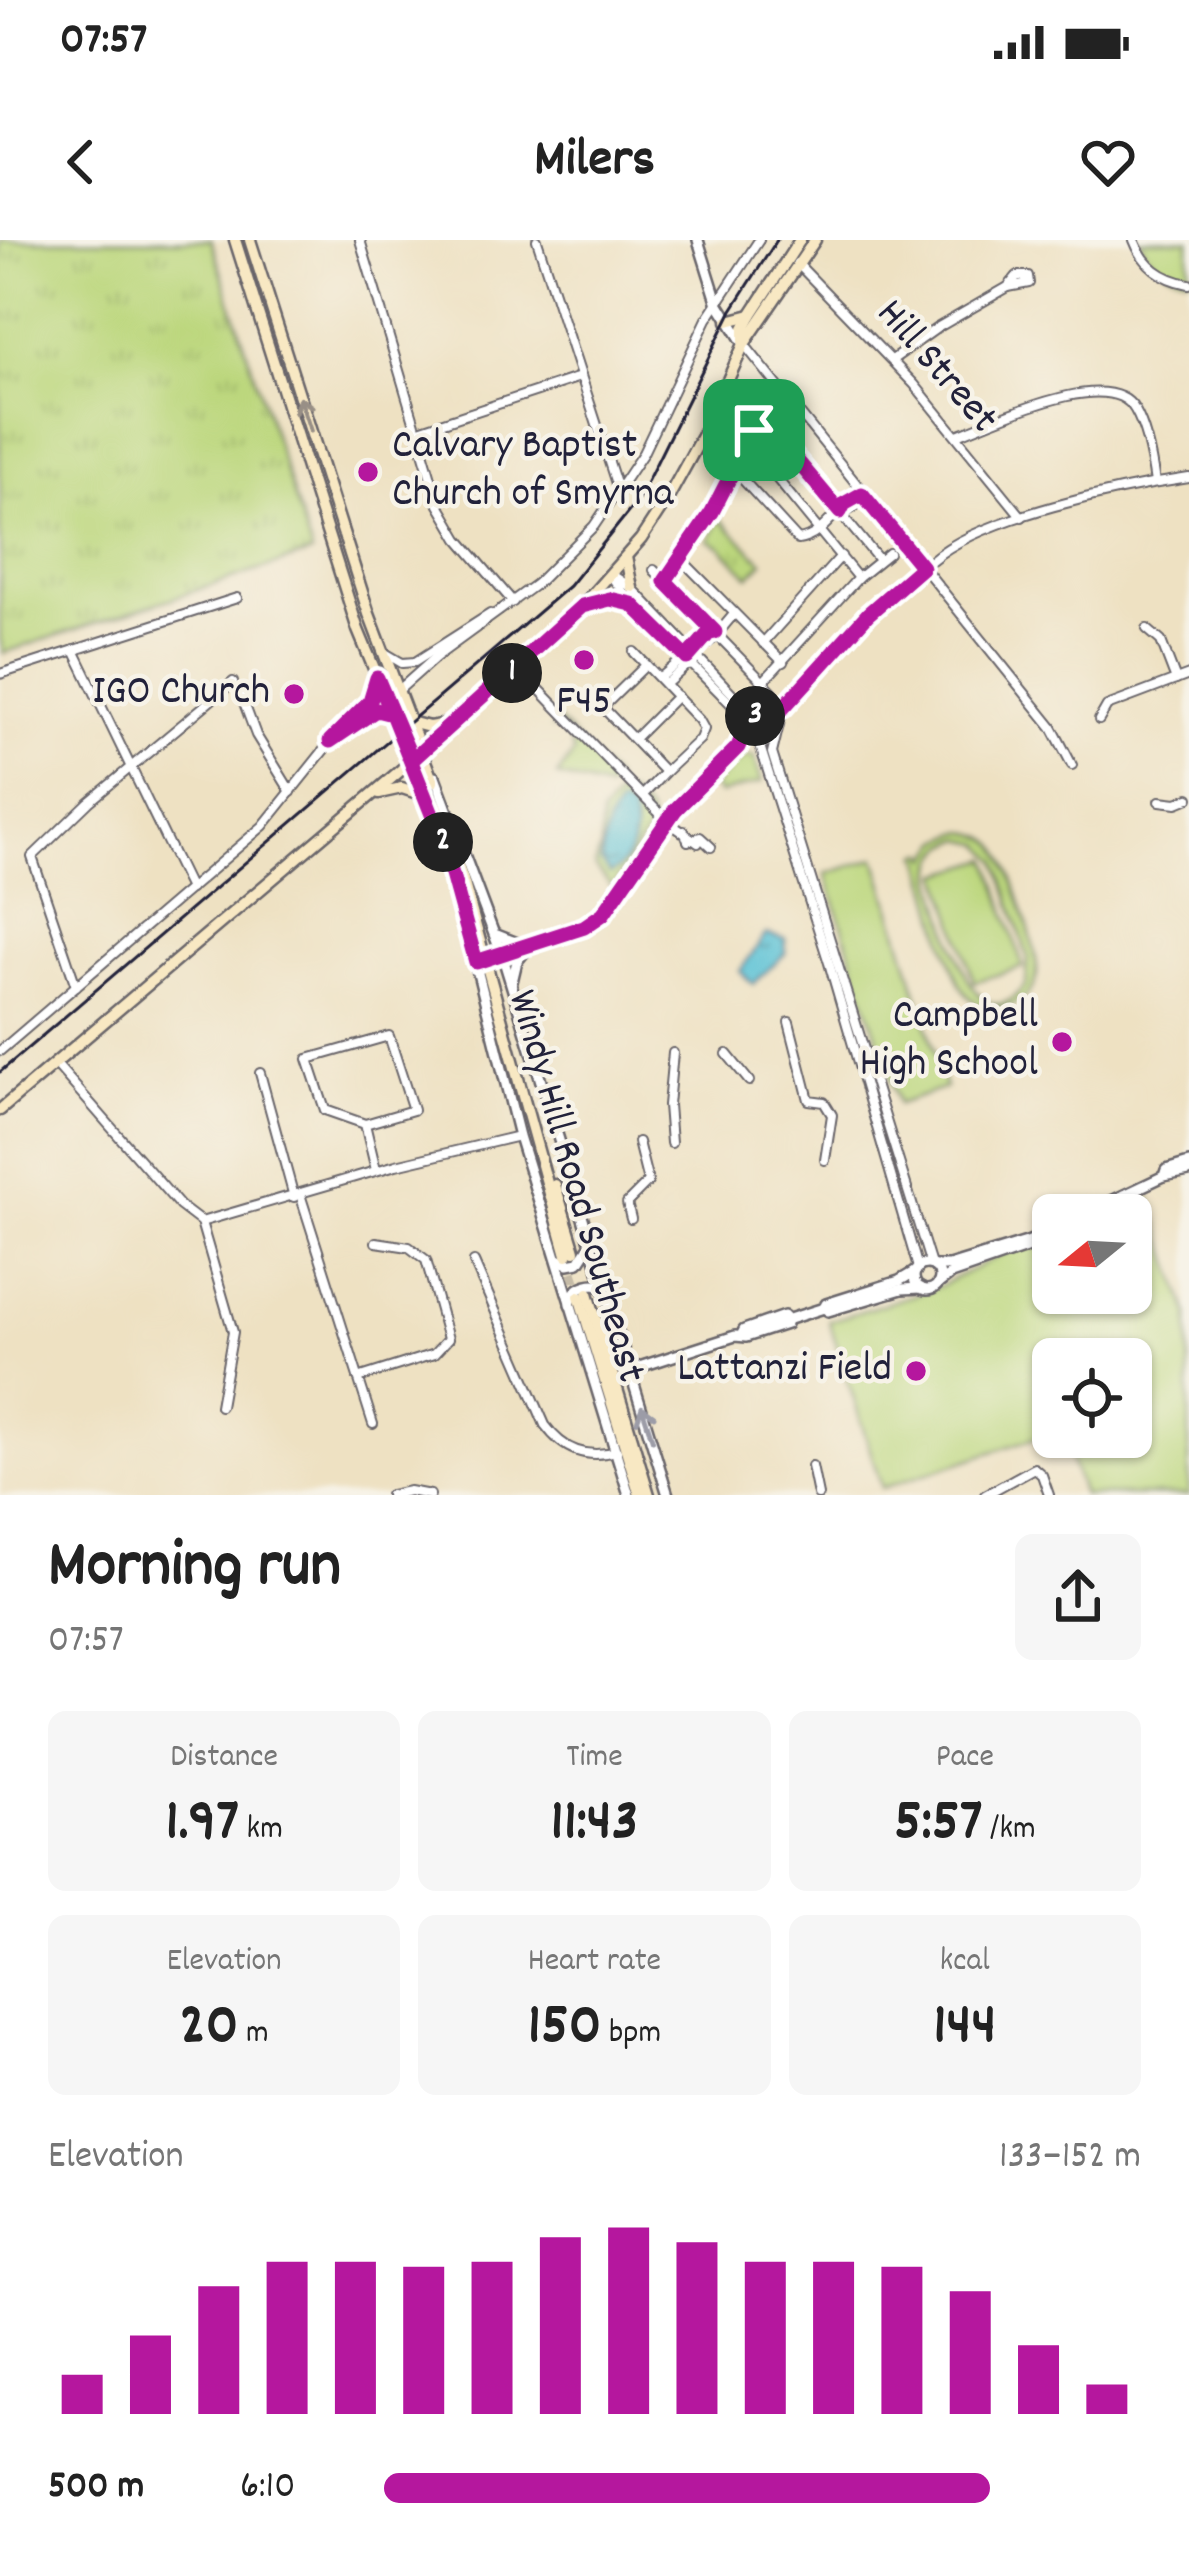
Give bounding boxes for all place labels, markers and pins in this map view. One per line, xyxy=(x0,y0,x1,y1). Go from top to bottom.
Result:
pin xyxy=(703,379,805,481)
place label: Calvary Baptist Church of Smyrna xyxy=(392,418,675,526)
marker: Calvary Baptist Church of Smyrna xyxy=(355,459,381,485)
pin: 1 xyxy=(482,643,542,703)
marker: F45 xyxy=(571,647,597,673)
place label: IGO Church xyxy=(92,664,270,724)
place label: F45 xyxy=(556,674,612,734)
marker: IGO Church xyxy=(281,681,307,707)
pin: 3 xyxy=(725,686,785,746)
pin: 2 xyxy=(413,812,473,872)
place label: Campbell High School xyxy=(860,988,1038,1096)
marker: Campbell High School xyxy=(1049,1029,1075,1055)
place label: Lattanzi Field xyxy=(677,1341,892,1401)
marker: Lattanzi Field xyxy=(903,1358,929,1384)

